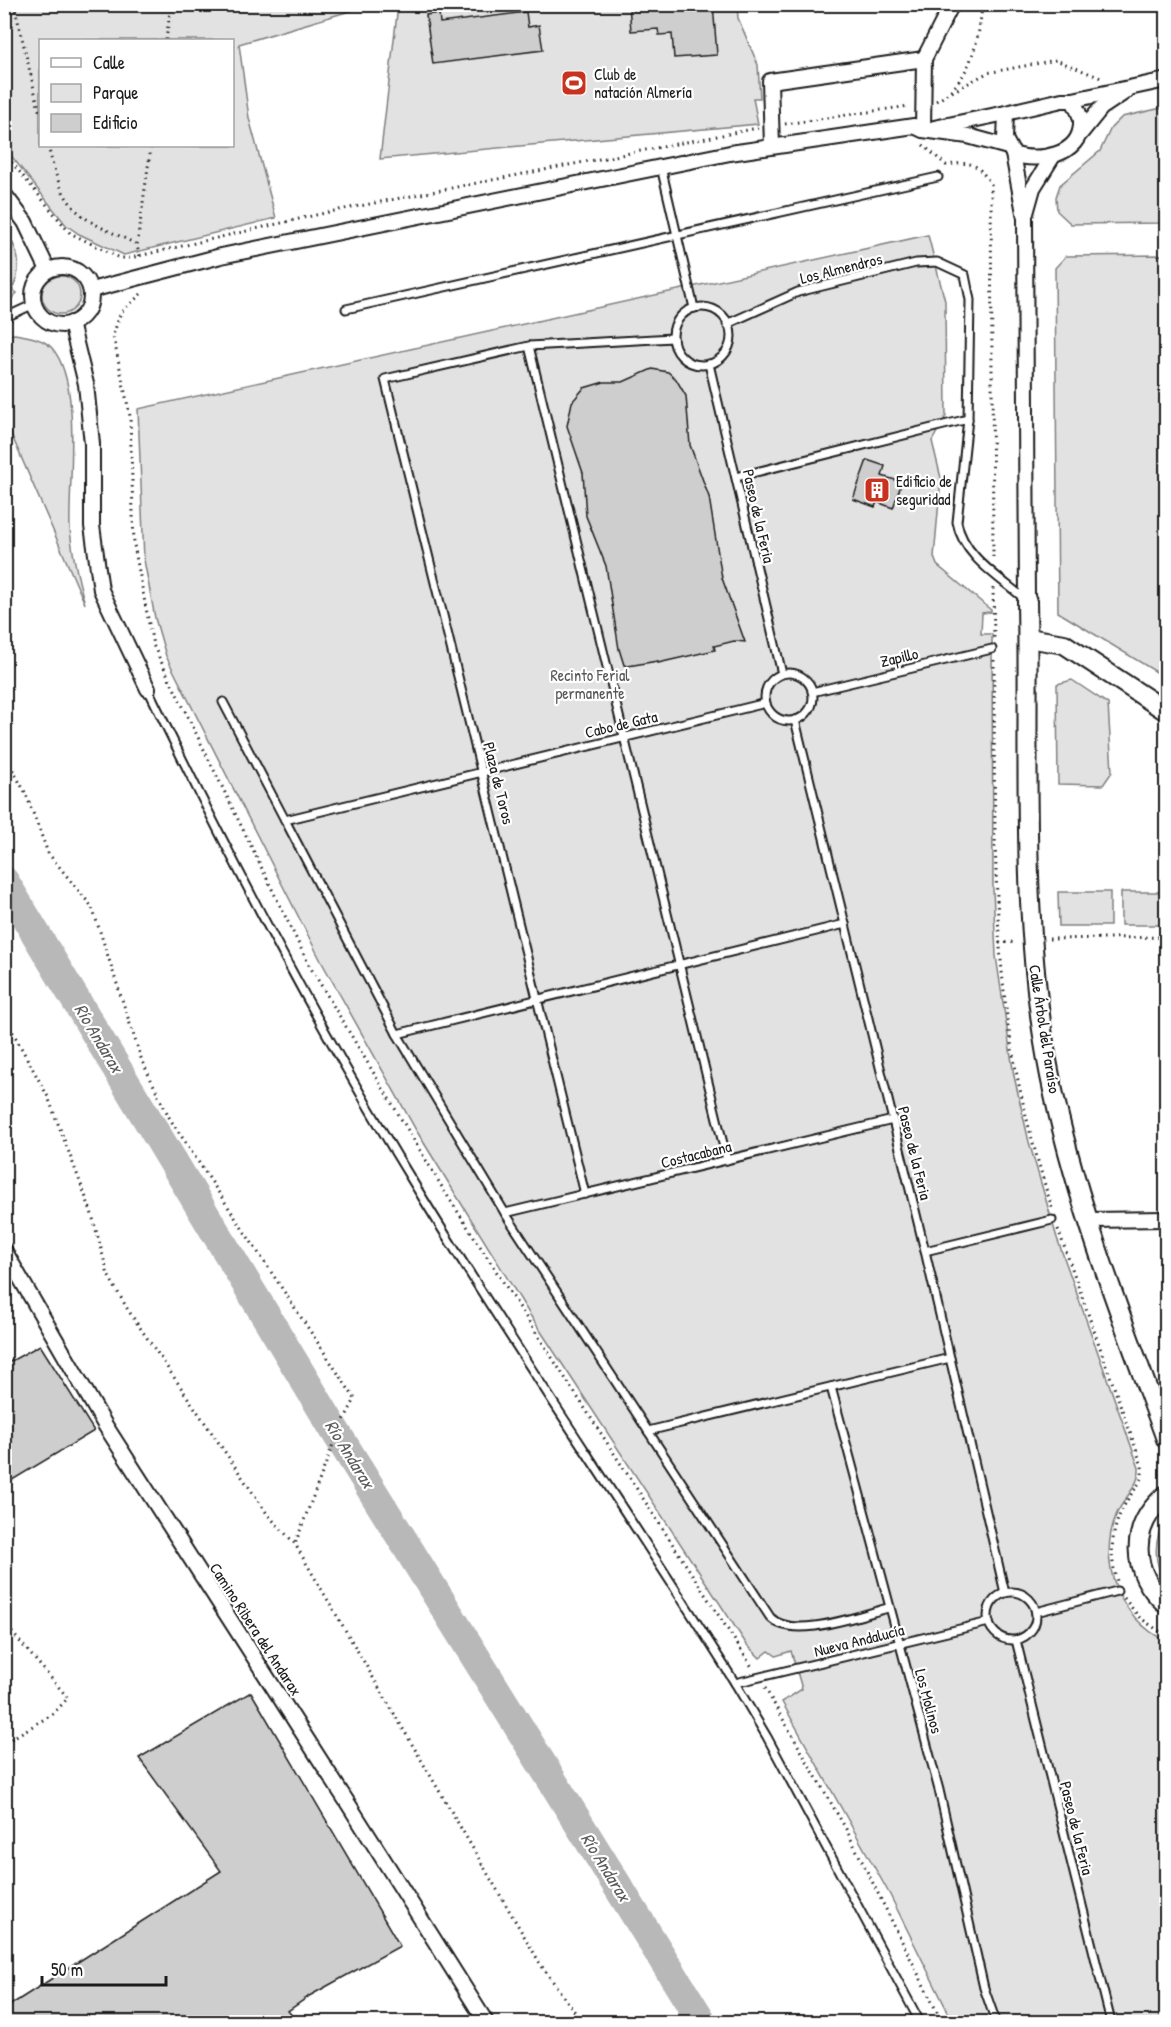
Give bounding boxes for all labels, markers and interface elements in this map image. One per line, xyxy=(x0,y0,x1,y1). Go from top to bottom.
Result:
legend xyxy=(39,39,234,147)
text: Calle xyxy=(93,50,125,75)
place label: Club de natación Almería xyxy=(594,63,692,103)
sports icon: Club de natación Almería xyxy=(559,68,589,98)
text: Parque xyxy=(93,80,138,105)
text: Edificio xyxy=(93,110,137,135)
street label: Los Almendros xyxy=(798,247,884,289)
street label: Paseo de la Feria xyxy=(738,467,780,565)
place label: Edificio de seguridad xyxy=(896,470,952,510)
building icon: Edificio de seguridad xyxy=(862,475,892,505)
street label: Zapillo xyxy=(878,642,921,672)
park label: Recinto Ferial permanente xyxy=(551,664,630,704)
street label: Cabo de Gata xyxy=(583,705,659,743)
street label: Plaza de Toros xyxy=(478,740,520,826)
street label: Calle Árbol del Paraíso xyxy=(1024,963,1066,1095)
water label: Río Andarax xyxy=(69,999,130,1079)
street label: Paseo de la Feria xyxy=(893,1104,937,1202)
street label: Costacabana xyxy=(658,1135,734,1173)
water label: Río Andarax xyxy=(319,1415,382,1495)
street label: Camino Ribera del Andarax xyxy=(205,1558,307,1700)
street label: Nueva Andalucía xyxy=(812,1618,906,1662)
street label: Los Molinos xyxy=(910,1666,948,1736)
street label: Paseo de la Feria xyxy=(1055,1779,1099,1877)
water label: Río Andarax xyxy=(575,1828,638,1908)
scale bar xyxy=(42,1949,166,1987)
text: 50 m xyxy=(51,1957,83,1982)

